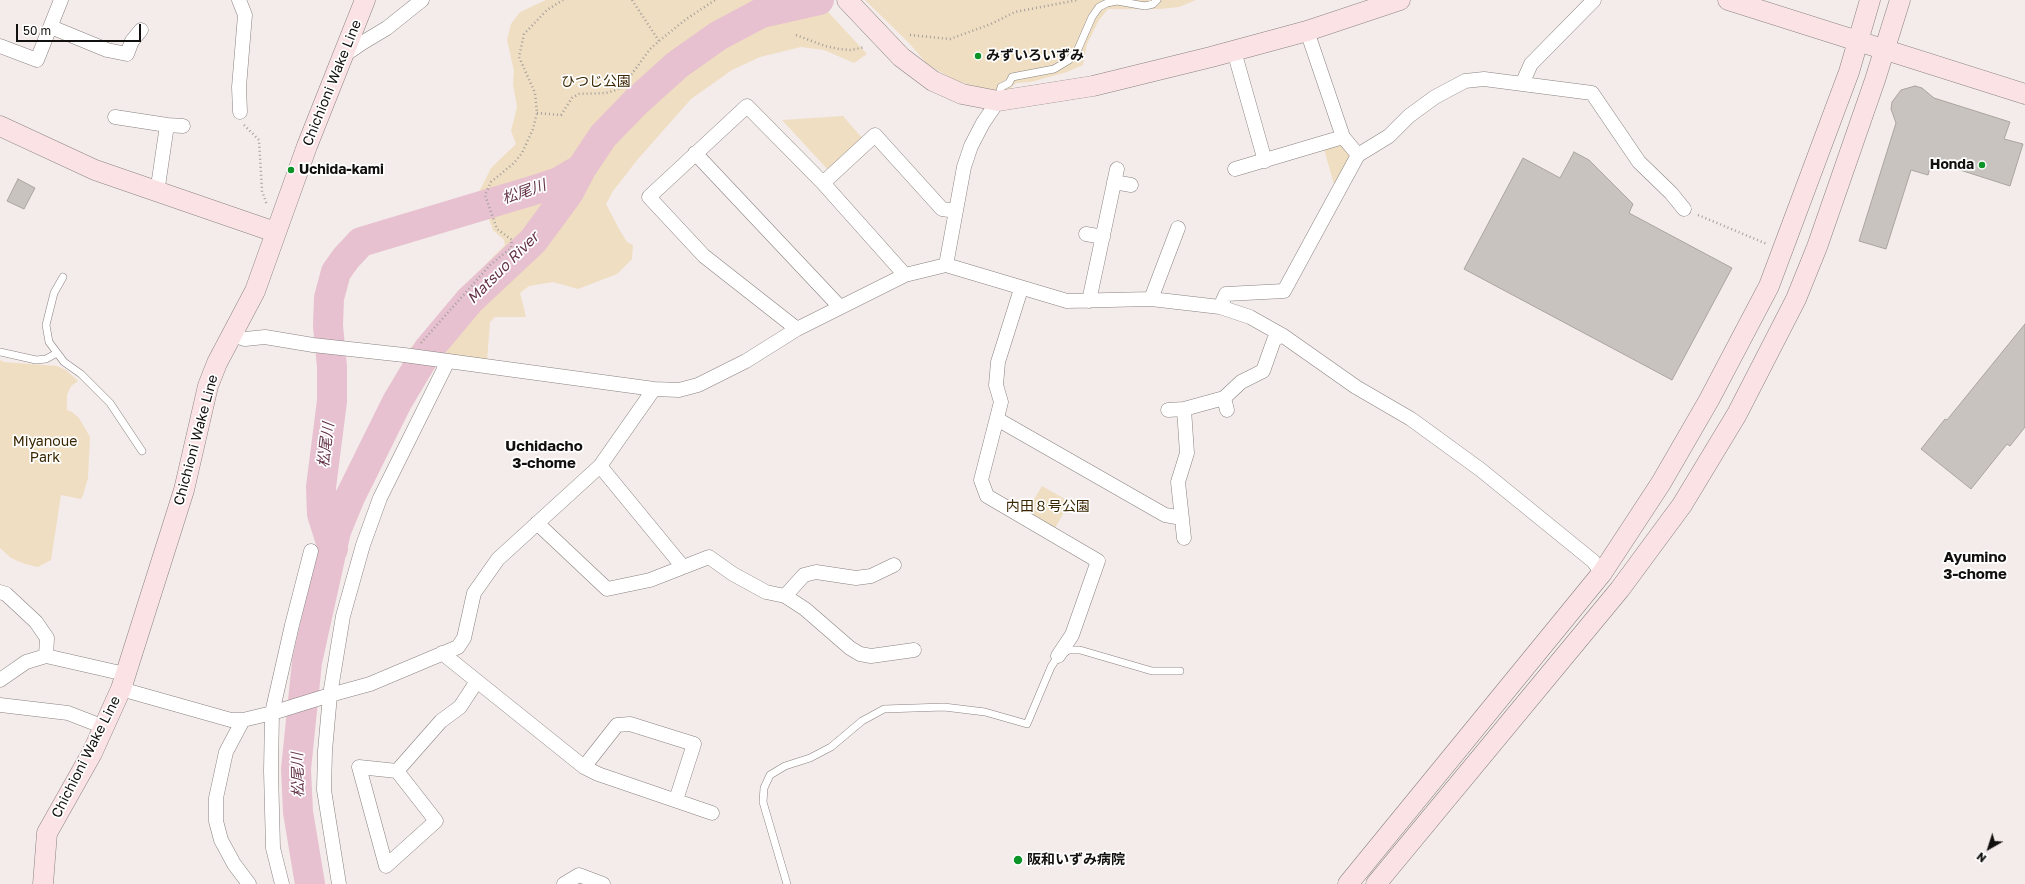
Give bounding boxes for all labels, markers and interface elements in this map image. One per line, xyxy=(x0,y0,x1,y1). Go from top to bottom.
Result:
scale bar xyxy=(18,16,143,42)
street label: Chichioni Wake Line xyxy=(299,17,365,149)
text: 50 m xyxy=(23,23,51,38)
place label: みずいろいずみ xyxy=(986,48,1084,64)
marker: みずいろいずみ xyxy=(973,51,983,61)
park label: ひつじ公園 xyxy=(561,74,631,90)
place label: Honda xyxy=(1930,157,1974,173)
marker: Honda xyxy=(1977,160,1987,170)
place label: Uchida-kami xyxy=(299,162,384,178)
marker: Uchida-kami xyxy=(286,165,296,175)
water label: 松尾川 xyxy=(500,176,548,208)
water label: Matsuo River xyxy=(463,228,543,308)
street label: Chichioni Wake Line xyxy=(170,373,222,507)
water label: 松尾川 xyxy=(314,422,338,468)
park label: Miyanoue Park xyxy=(13,434,77,466)
district label: Uchidacho 3-chome xyxy=(505,437,583,472)
park label: 内田８号公園 xyxy=(1006,499,1090,515)
district label: Ayumino 3-chome xyxy=(1943,548,2007,583)
street label: Chichioni Wake Line xyxy=(48,693,124,821)
water label: 松尾川 xyxy=(289,752,307,798)
north arrow xyxy=(1969,828,2009,868)
text: N xyxy=(1974,850,1988,865)
place label: 阪和いずみ病院 xyxy=(1027,852,1125,868)
marker: 阪和いずみ病院 xyxy=(1012,854,1024,866)

